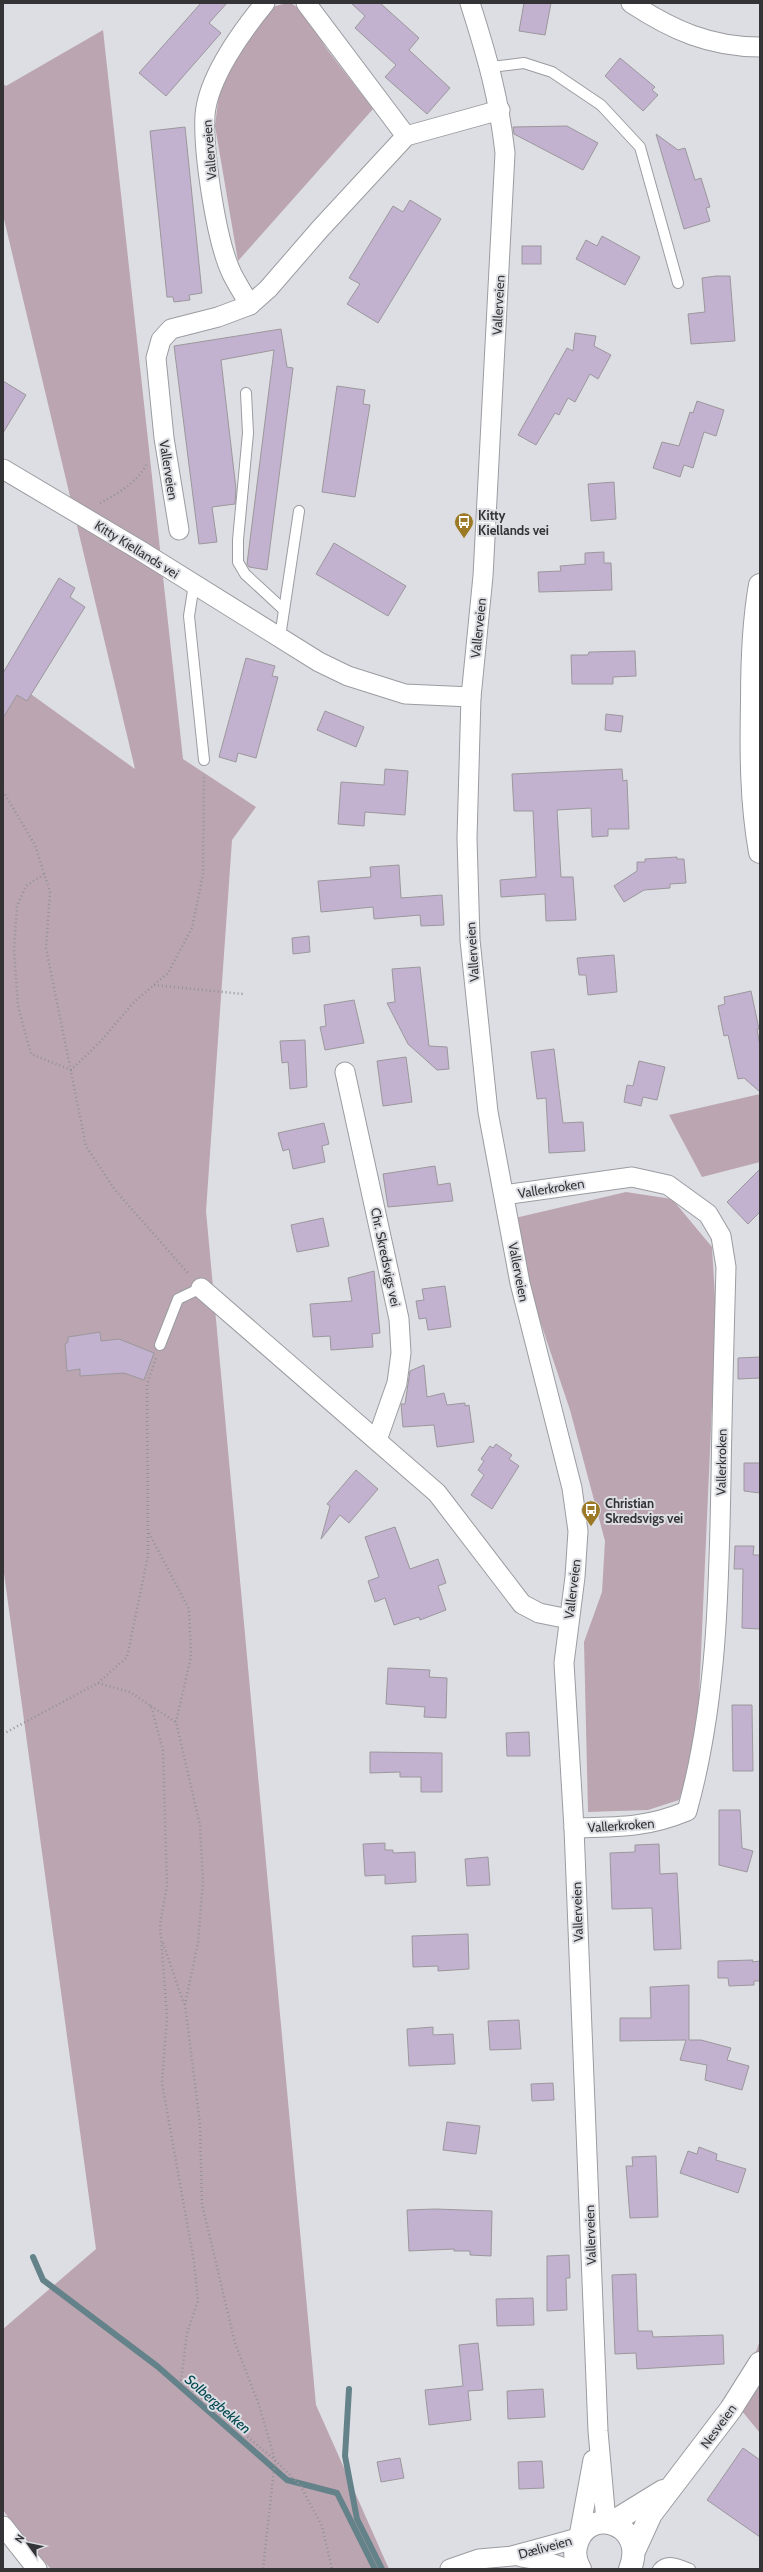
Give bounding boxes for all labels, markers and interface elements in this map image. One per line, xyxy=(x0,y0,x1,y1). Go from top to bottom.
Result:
street label: Vallerveien xyxy=(198,119,220,181)
street label: Vallerveien xyxy=(488,275,508,335)
street label: Vallerveien xyxy=(156,439,182,501)
place label: Kitty Kiellands vei xyxy=(478,507,549,538)
bus stop icon: Kitty Kiellands vei xyxy=(453,511,475,539)
street label: Kitty Kiellands vei xyxy=(92,517,182,581)
street label: Vallerveien xyxy=(467,597,489,659)
street label: Vallerveien xyxy=(462,921,482,983)
street label: Vallerkroken xyxy=(517,1175,585,1201)
street label: Chr. Skredsvigs vei xyxy=(368,1206,404,1308)
street label: Vallerveien xyxy=(505,1241,533,1303)
street label: Vallerkroken xyxy=(712,1428,730,1496)
place label: Christian Skredsvigs vei xyxy=(605,1495,683,1526)
bus stop icon: Christian Skredsvigs vei xyxy=(580,1499,602,1527)
street label: Vallerveien xyxy=(560,1558,584,1620)
street label: Vallerkroken xyxy=(587,1815,655,1835)
street label: Vallerveien xyxy=(568,1882,586,1942)
street label: Vallerveien xyxy=(581,2205,599,2265)
water label: Solbergbekken xyxy=(181,2370,255,2438)
street label: Nesveien xyxy=(697,2401,739,2451)
north arrow xyxy=(8,2524,48,2564)
text: N xyxy=(12,2531,28,2546)
street label: Dæliveien xyxy=(516,2532,574,2562)

